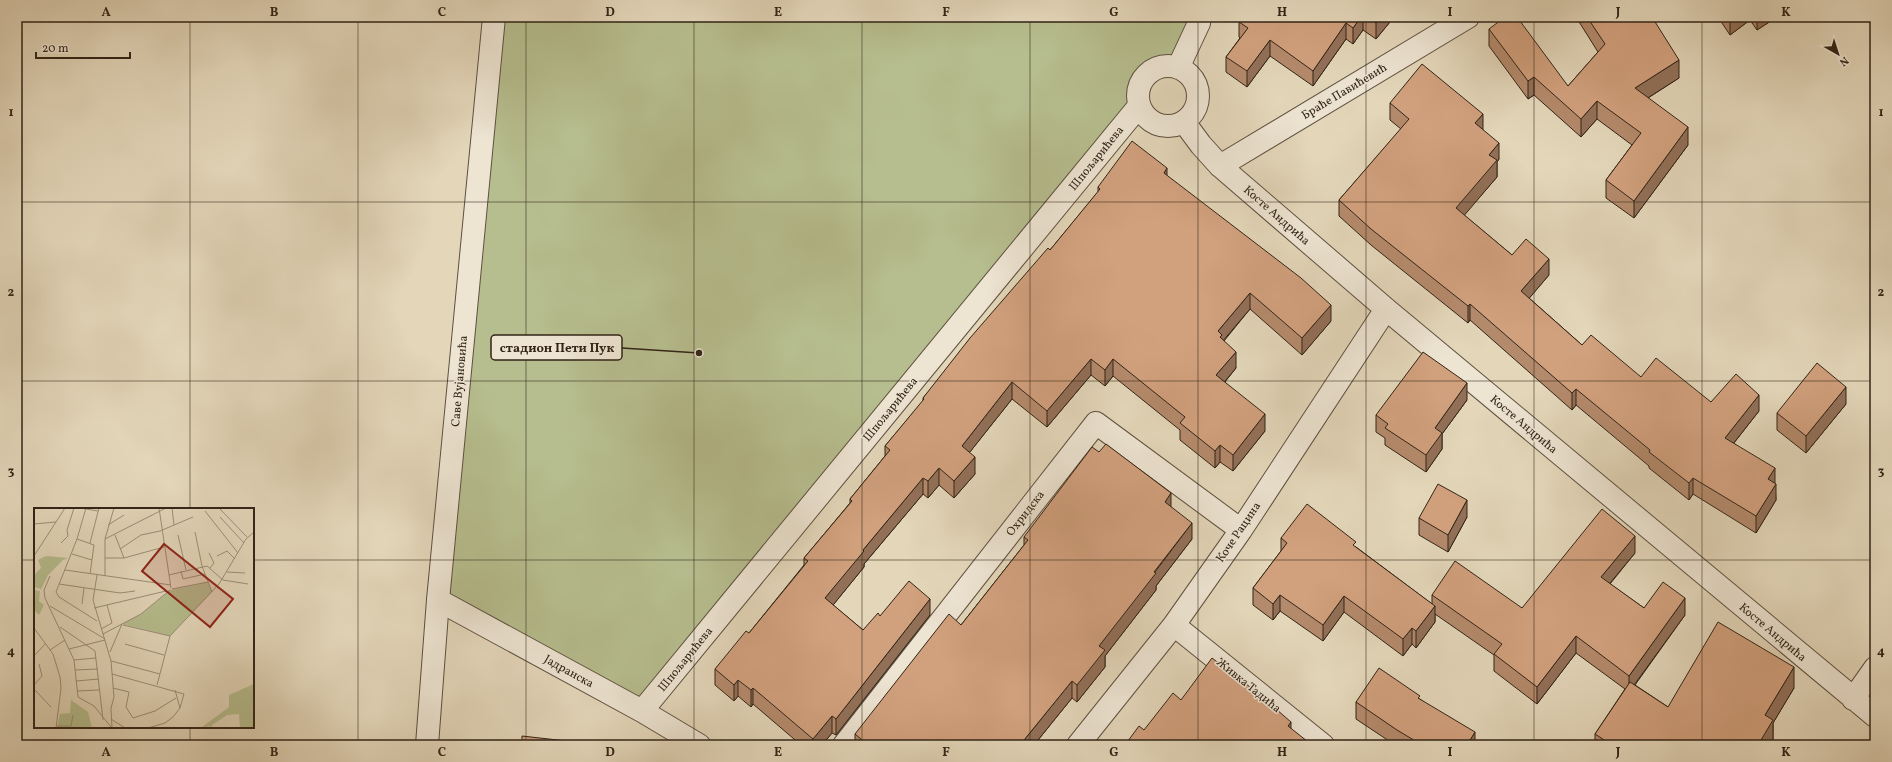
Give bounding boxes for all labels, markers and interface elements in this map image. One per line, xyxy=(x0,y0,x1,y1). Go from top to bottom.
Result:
text: A xyxy=(101,4,111,22)
text: B xyxy=(270,4,279,22)
text: C xyxy=(438,4,446,22)
text: D xyxy=(605,4,615,22)
text: E xyxy=(774,4,782,22)
text: F xyxy=(942,4,950,22)
text: G xyxy=(1109,4,1119,22)
text: H xyxy=(1277,4,1287,22)
text: I xyxy=(1448,4,1453,22)
text: J xyxy=(1615,4,1621,22)
text: K xyxy=(1781,4,1791,22)
scale bar xyxy=(36,34,130,60)
north arrow xyxy=(1818,34,1858,74)
text: 20 m xyxy=(42,41,69,57)
text: N xyxy=(1836,52,1851,69)
street label: Браће Павићевић xyxy=(1299,60,1390,124)
text: 1 xyxy=(8,104,14,122)
text: 1 xyxy=(1878,104,1884,122)
street label: Шпољарићева xyxy=(1066,123,1128,194)
street label: Косте Андрића xyxy=(1240,182,1313,249)
text: 2 xyxy=(8,284,15,302)
text: 2 xyxy=(1878,284,1885,302)
street label: Саве Вујановића xyxy=(448,335,472,427)
callout: стадион Пети Пук xyxy=(491,335,622,360)
text: стадион Пети Пук xyxy=(500,340,614,358)
street label: Шпољарићева xyxy=(860,374,922,445)
street label: Косте Андрића xyxy=(1486,392,1560,458)
text: 3 xyxy=(8,463,15,481)
text: 3 xyxy=(1878,463,1885,481)
street label: Охридска xyxy=(1003,488,1049,540)
street label: Коче Рацина xyxy=(1213,499,1265,566)
inset map xyxy=(34,508,254,728)
street label: Косте Андрића xyxy=(1735,600,1809,666)
street label: Шпољарићева xyxy=(655,624,717,695)
text: 4 xyxy=(7,643,15,661)
text: 4 xyxy=(1877,643,1885,661)
street label: Јадранска xyxy=(541,652,596,692)
street label: Живка Тадића xyxy=(1213,655,1284,717)
text: A xyxy=(101,744,111,762)
text: B xyxy=(270,744,279,762)
text: C xyxy=(438,744,446,762)
text: D xyxy=(605,744,615,762)
text: E xyxy=(774,744,782,762)
text: F xyxy=(942,744,950,762)
text: G xyxy=(1109,744,1119,762)
text: H xyxy=(1277,744,1287,762)
text: I xyxy=(1448,744,1453,762)
text: J xyxy=(1615,744,1621,762)
text: K xyxy=(1781,744,1791,762)

